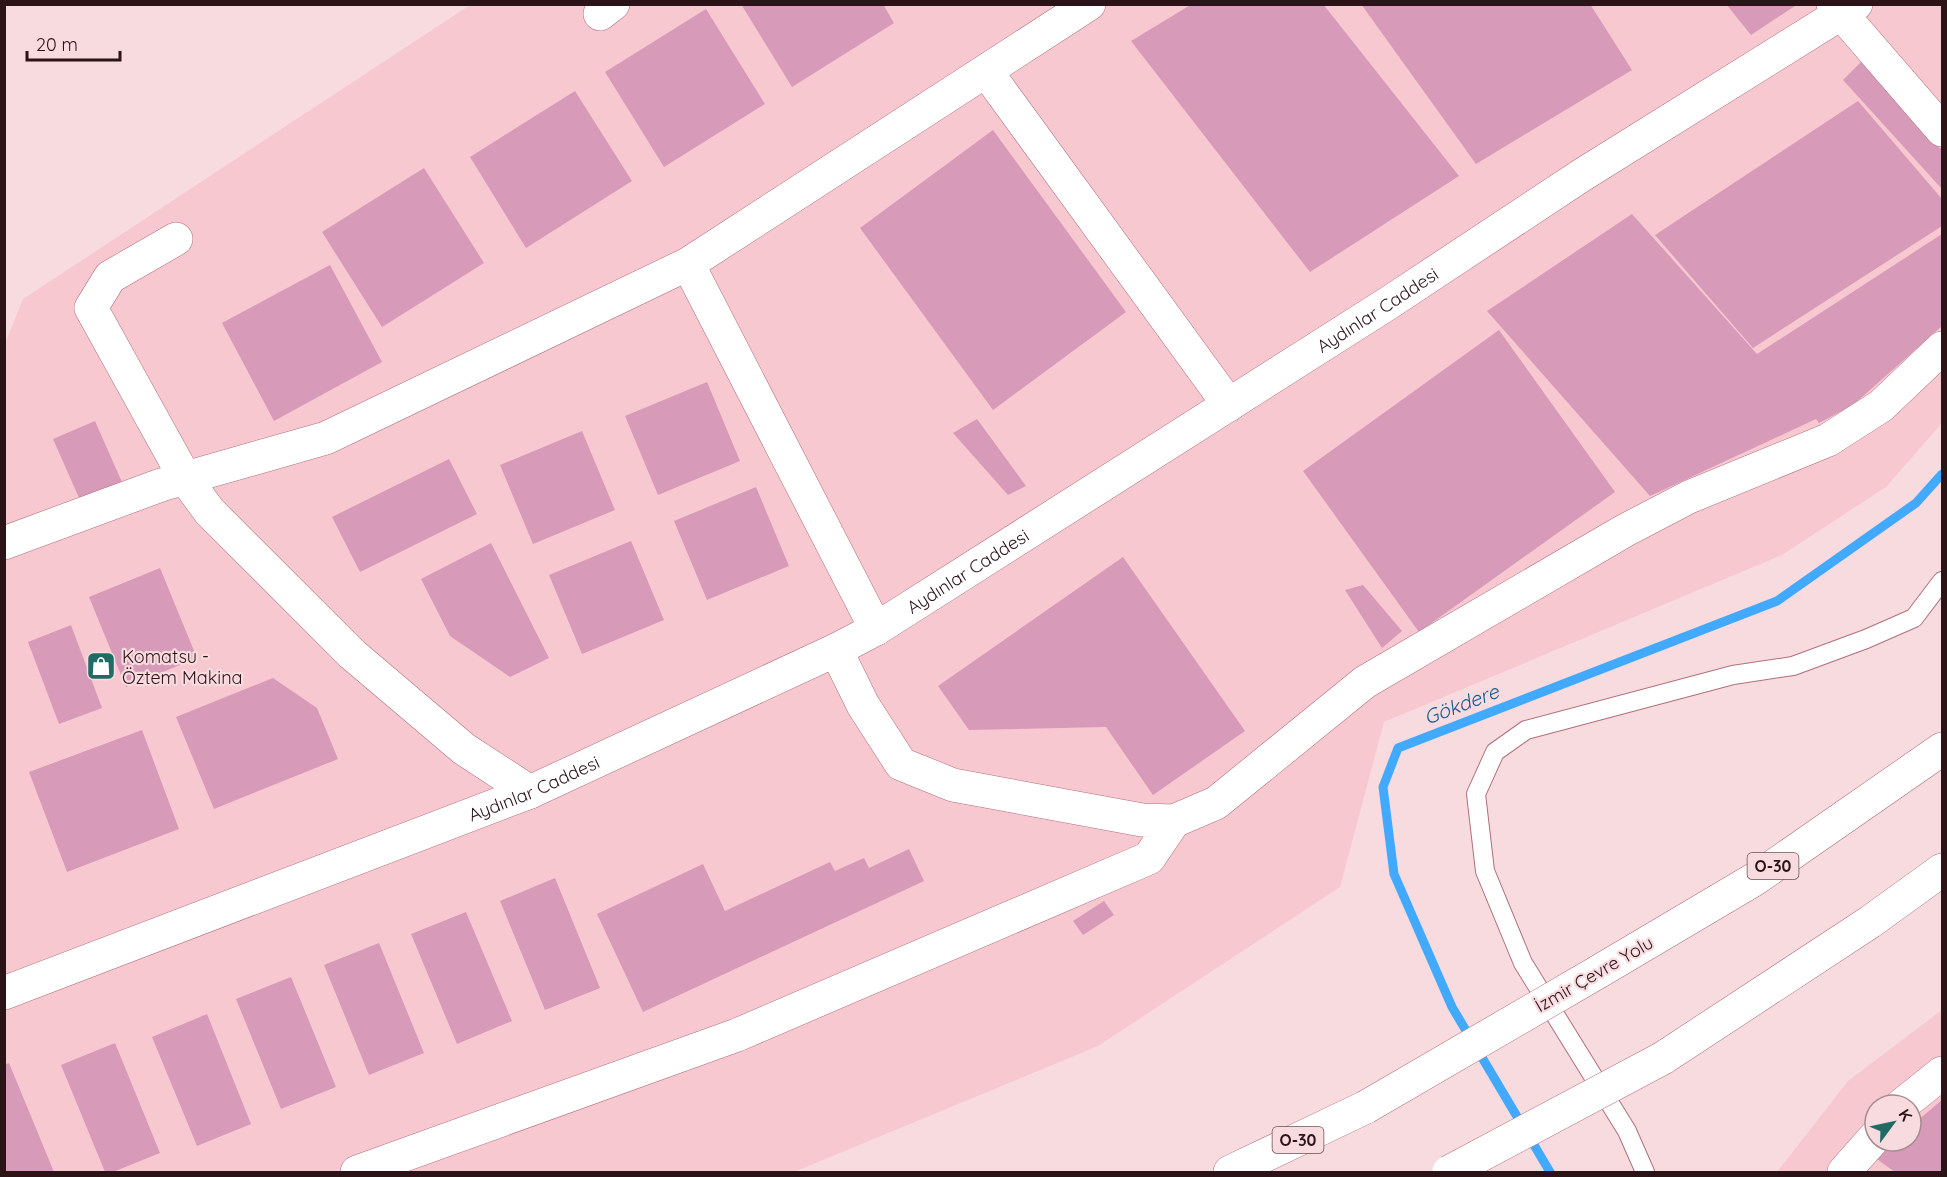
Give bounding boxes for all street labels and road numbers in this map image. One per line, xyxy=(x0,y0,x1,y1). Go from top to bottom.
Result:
street label: Aydınlar Caddesi xyxy=(1312,262,1443,357)
street label: Aydınlar Caddesi xyxy=(902,523,1033,618)
street label: Aydınlar Caddesi xyxy=(465,750,603,826)
road number: O-30 xyxy=(1748,853,1798,879)
street label: İzmir Çevre Yolu xyxy=(1531,931,1657,1017)
road number: O-30 xyxy=(1272,1127,1324,1153)

